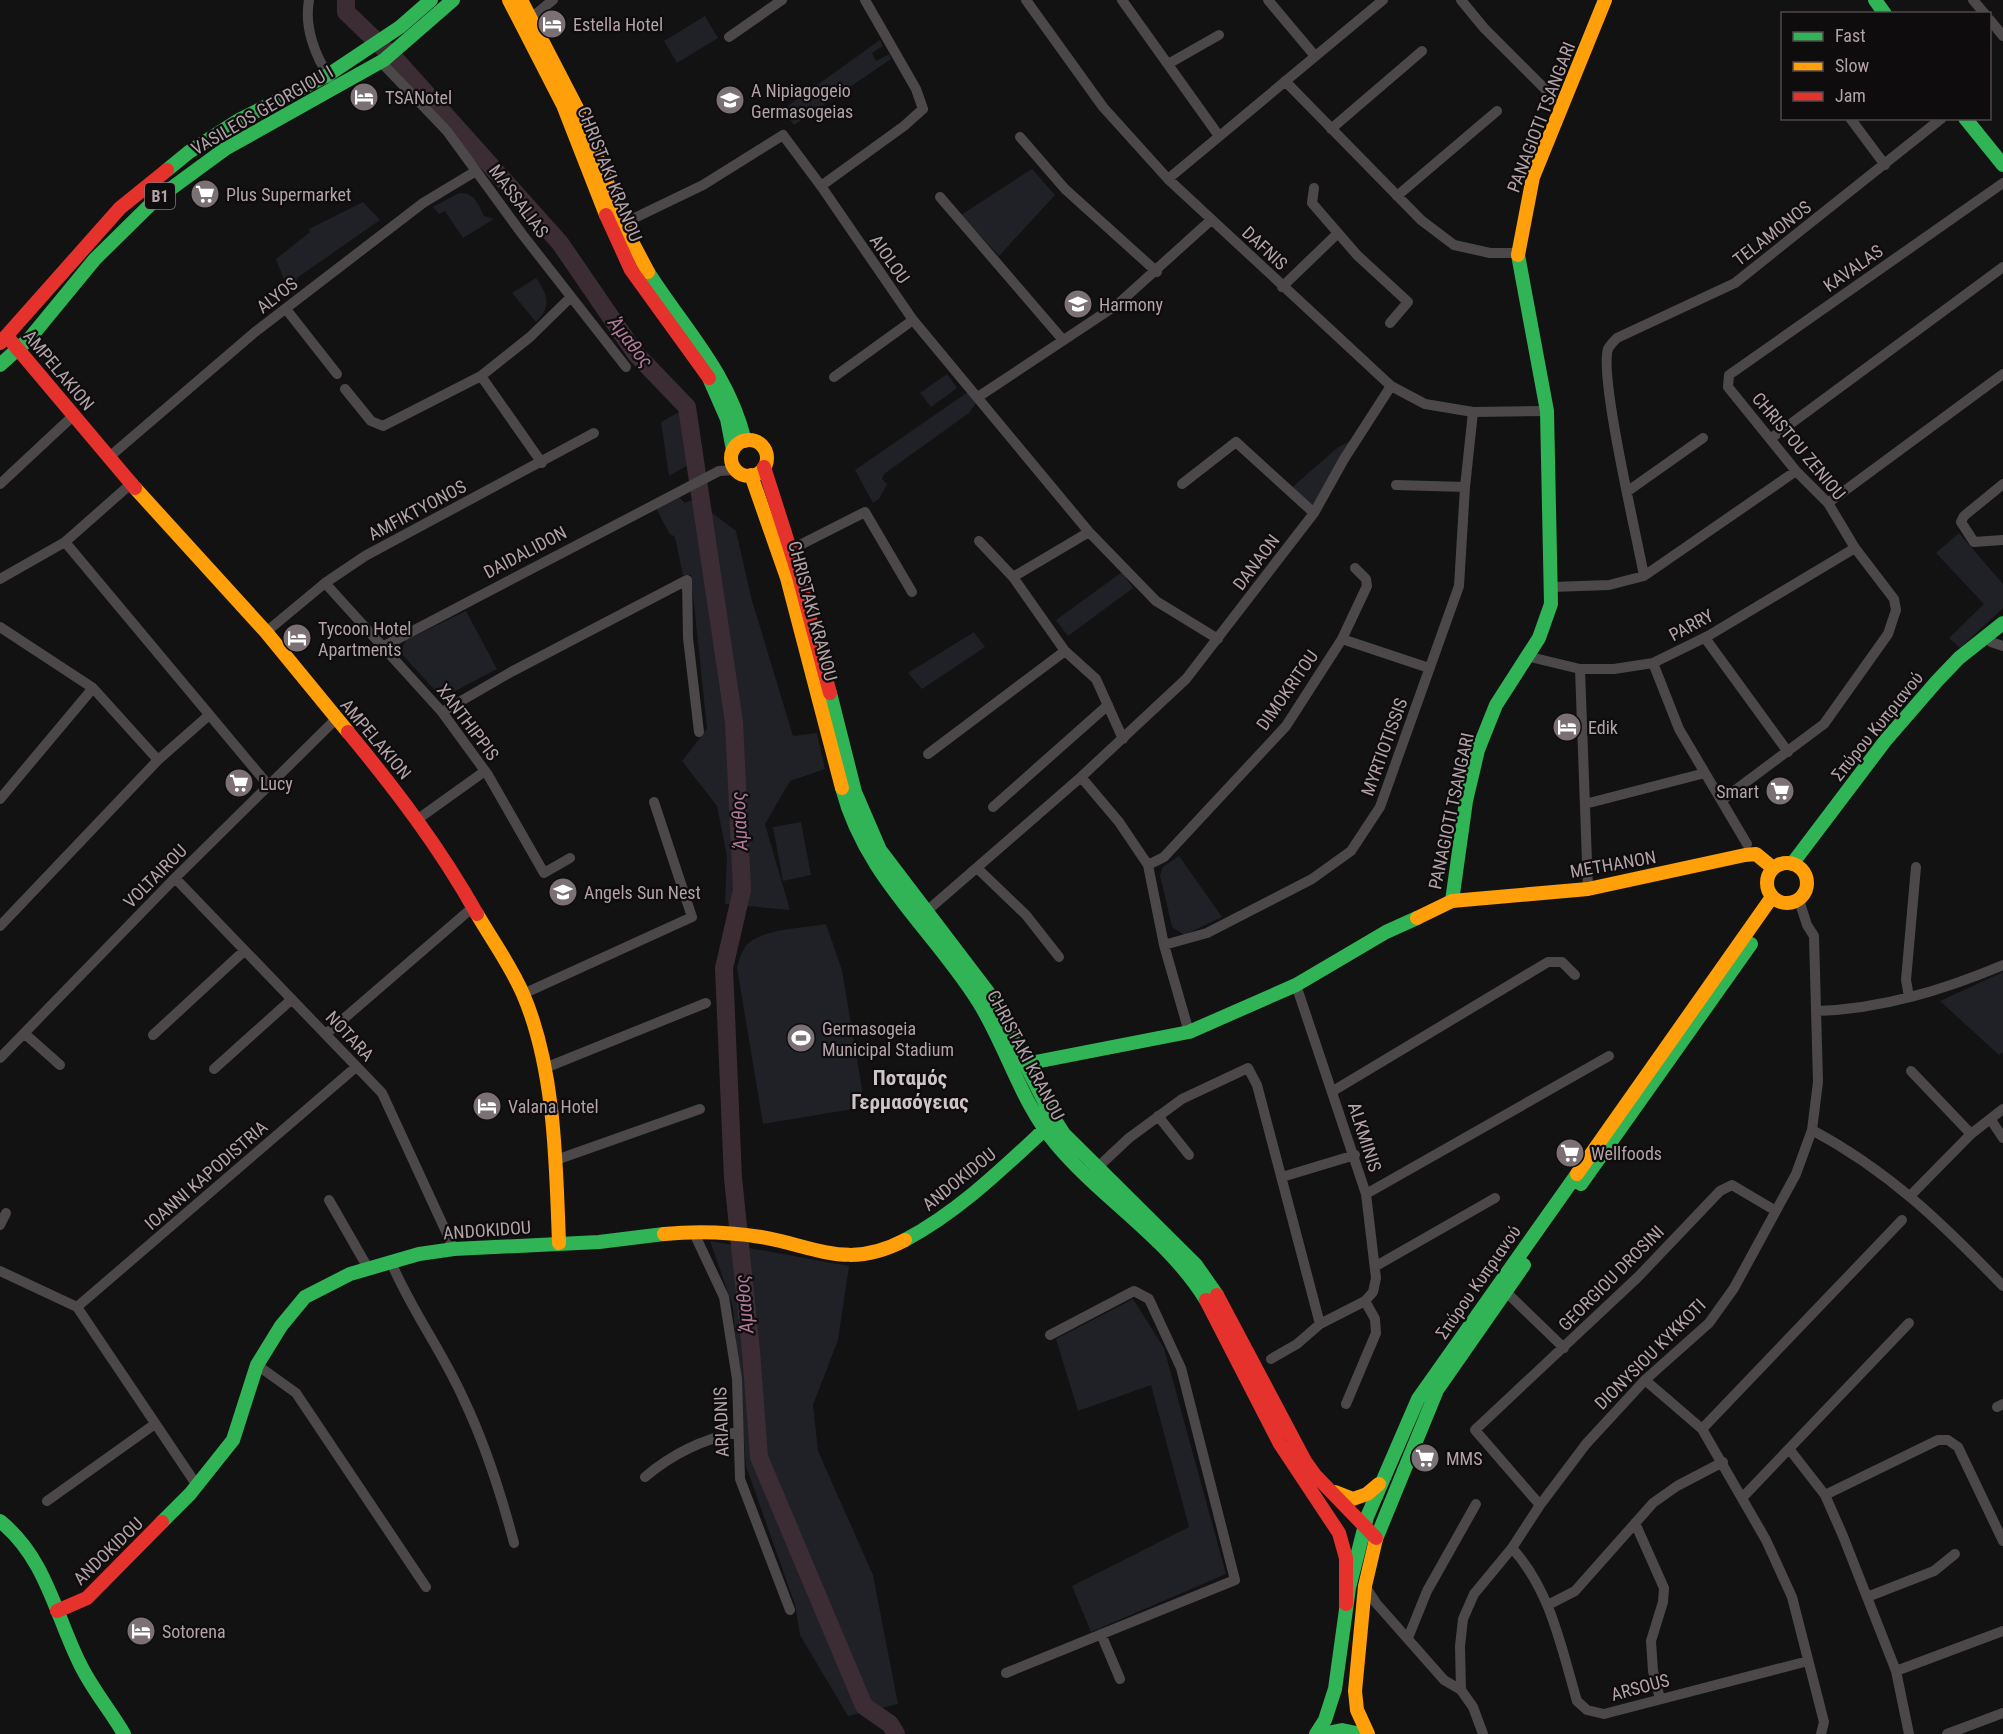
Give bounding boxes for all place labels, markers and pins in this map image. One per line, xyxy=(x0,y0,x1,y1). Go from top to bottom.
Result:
hotel icon: Estella Hotel xyxy=(536,8,568,40)
place label: Estella Hotel xyxy=(573,14,663,35)
place label: A Nipiagogeio Germasogeias xyxy=(751,80,853,122)
hotel icon: TSANotel xyxy=(348,81,380,113)
school or university icon: A Nipiagogeio Germasogeias xyxy=(714,84,746,116)
place label: TSANotel xyxy=(385,87,452,108)
supermarket icon: Plus Supermarket xyxy=(189,178,221,210)
place label: Plus Supermarket xyxy=(226,184,351,205)
school or university icon: Harmony xyxy=(1062,288,1094,320)
place label: Harmony xyxy=(1099,294,1164,315)
place label: Tycoon Hotel Apartments xyxy=(318,618,411,660)
hotel icon: Tycoon Hotel Apartments xyxy=(281,622,313,654)
hotel icon: Edik xyxy=(1551,711,1583,743)
place label: Edik xyxy=(1588,717,1618,738)
supermarket icon: Lucy xyxy=(223,767,255,799)
place label: Lucy xyxy=(260,773,293,794)
supermarket icon: Smart xyxy=(1764,775,1796,807)
place label: Smart xyxy=(1716,781,1759,802)
school or university icon: Angels Sun Nest xyxy=(547,876,579,908)
place label: Angels Sun Nest xyxy=(584,882,701,903)
place label: Germasogeia Municipal Stadium xyxy=(822,1018,954,1060)
sports icon: Germasogeia Municipal Stadium xyxy=(785,1022,817,1054)
hotel icon: Valana Hotel xyxy=(471,1090,503,1122)
place label: Valana Hotel xyxy=(508,1096,599,1117)
supermarket icon: Wellfoods xyxy=(1554,1137,1586,1169)
place label: Wellfoods xyxy=(1591,1143,1662,1164)
supermarket icon: MMS xyxy=(1409,1442,1441,1474)
place label: MMS xyxy=(1446,1448,1483,1469)
hotel icon: Sotorena xyxy=(125,1615,157,1647)
place label: Sotorena xyxy=(162,1621,226,1642)

